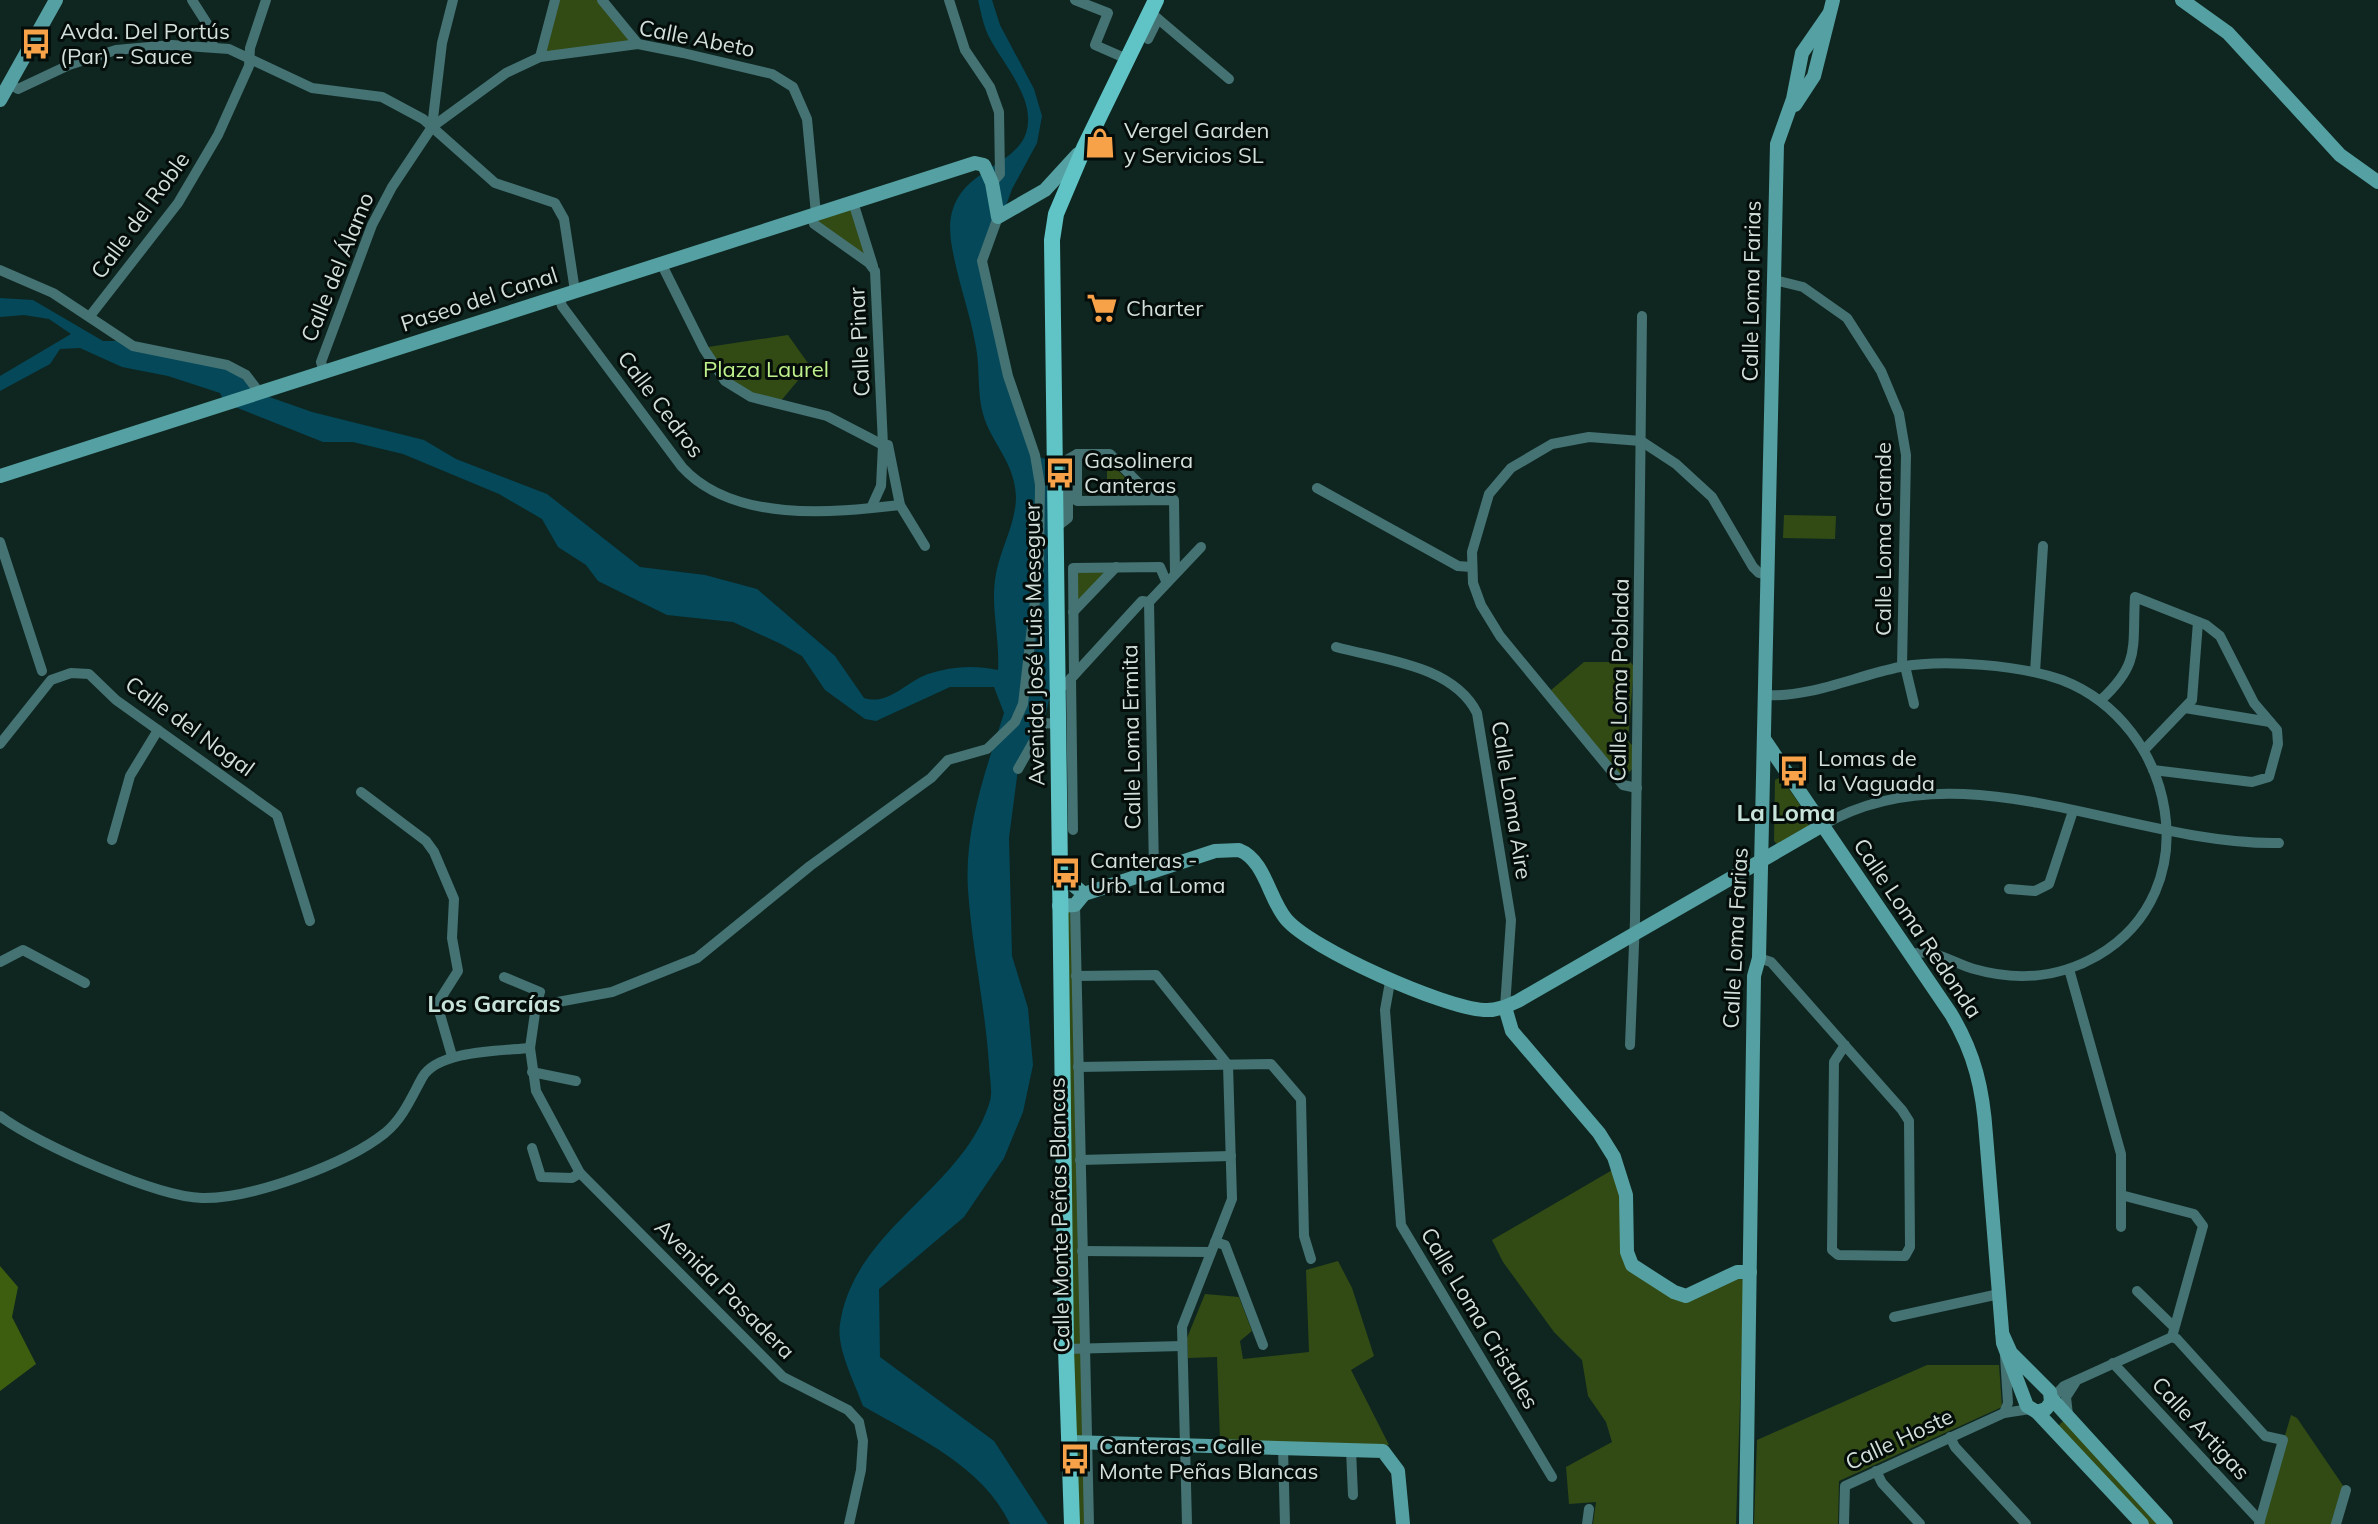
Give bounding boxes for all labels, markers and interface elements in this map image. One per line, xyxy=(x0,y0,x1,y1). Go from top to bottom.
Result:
street label: Calle Abeto xyxy=(637,13,757,63)
place label: Avda. Del Portús (Par) - Sauce xyxy=(60,17,230,70)
bus stop icon: Avda. Del Portús (Par) - Sauce xyxy=(19,27,53,61)
place label: Vergel Garden y Servicios SL xyxy=(1124,116,1269,169)
shop icon: Vergel Garden y Servicios SL xyxy=(1083,126,1117,160)
street label: Calle del Roble xyxy=(85,146,195,284)
street label: Calle del Álamo xyxy=(294,188,380,346)
street label: Calle Loma Farias xyxy=(1735,200,1767,382)
street label: Paseo del Canal xyxy=(397,260,561,338)
street label: Calle Pinar xyxy=(842,286,876,398)
supermarket icon: Charter xyxy=(1085,291,1119,325)
place label: Charter xyxy=(1126,294,1203,322)
street label: Calle Cedros xyxy=(612,345,710,463)
park label: Plaza Laurel xyxy=(703,355,829,383)
street label: Calle Loma Grande xyxy=(1869,442,1897,636)
place label: Gasolinera Canteras xyxy=(1084,446,1193,499)
bus stop icon: Gasolinera Canteras xyxy=(1043,456,1077,490)
street label: Avenida José Luis Meseguer xyxy=(1018,502,1050,786)
street label: Calle Loma Poblada xyxy=(1603,578,1635,782)
street label: Calle Loma Ermita xyxy=(1115,644,1147,830)
street label: Calle del Nogal xyxy=(120,670,260,782)
street label: Calle Loma Aire xyxy=(1486,719,1538,881)
place label: Lomas de la Vaguada xyxy=(1818,744,1935,797)
bus stop icon: Lomas de la Vaguada xyxy=(1777,754,1811,788)
district label: La Loma xyxy=(1737,797,1835,827)
street label: Calle Loma Redonda xyxy=(1847,833,1989,1023)
place label: Canteras - Urb. La Loma xyxy=(1090,846,1225,899)
street label: Calle Loma Farias xyxy=(1716,847,1754,1029)
bus stop icon: Canteras - Urb. La Loma xyxy=(1049,856,1083,890)
district label: Los Garcías xyxy=(427,988,561,1018)
street label: Calle Monte Peñas Blancas xyxy=(1043,1077,1075,1353)
street label: Avenida Pasadera xyxy=(649,1213,801,1365)
street label: Calle Loma Cristales xyxy=(1415,1222,1545,1414)
street label: Calle Artigas xyxy=(2146,1371,2256,1485)
street label: Calle Hoste xyxy=(1841,1402,1957,1476)
place label: Canteras - Calle Monte Peñas Blancas xyxy=(1099,1432,1318,1485)
bus stop icon: Canteras - Calle Monte Peñas Blancas xyxy=(1058,1442,1092,1476)

